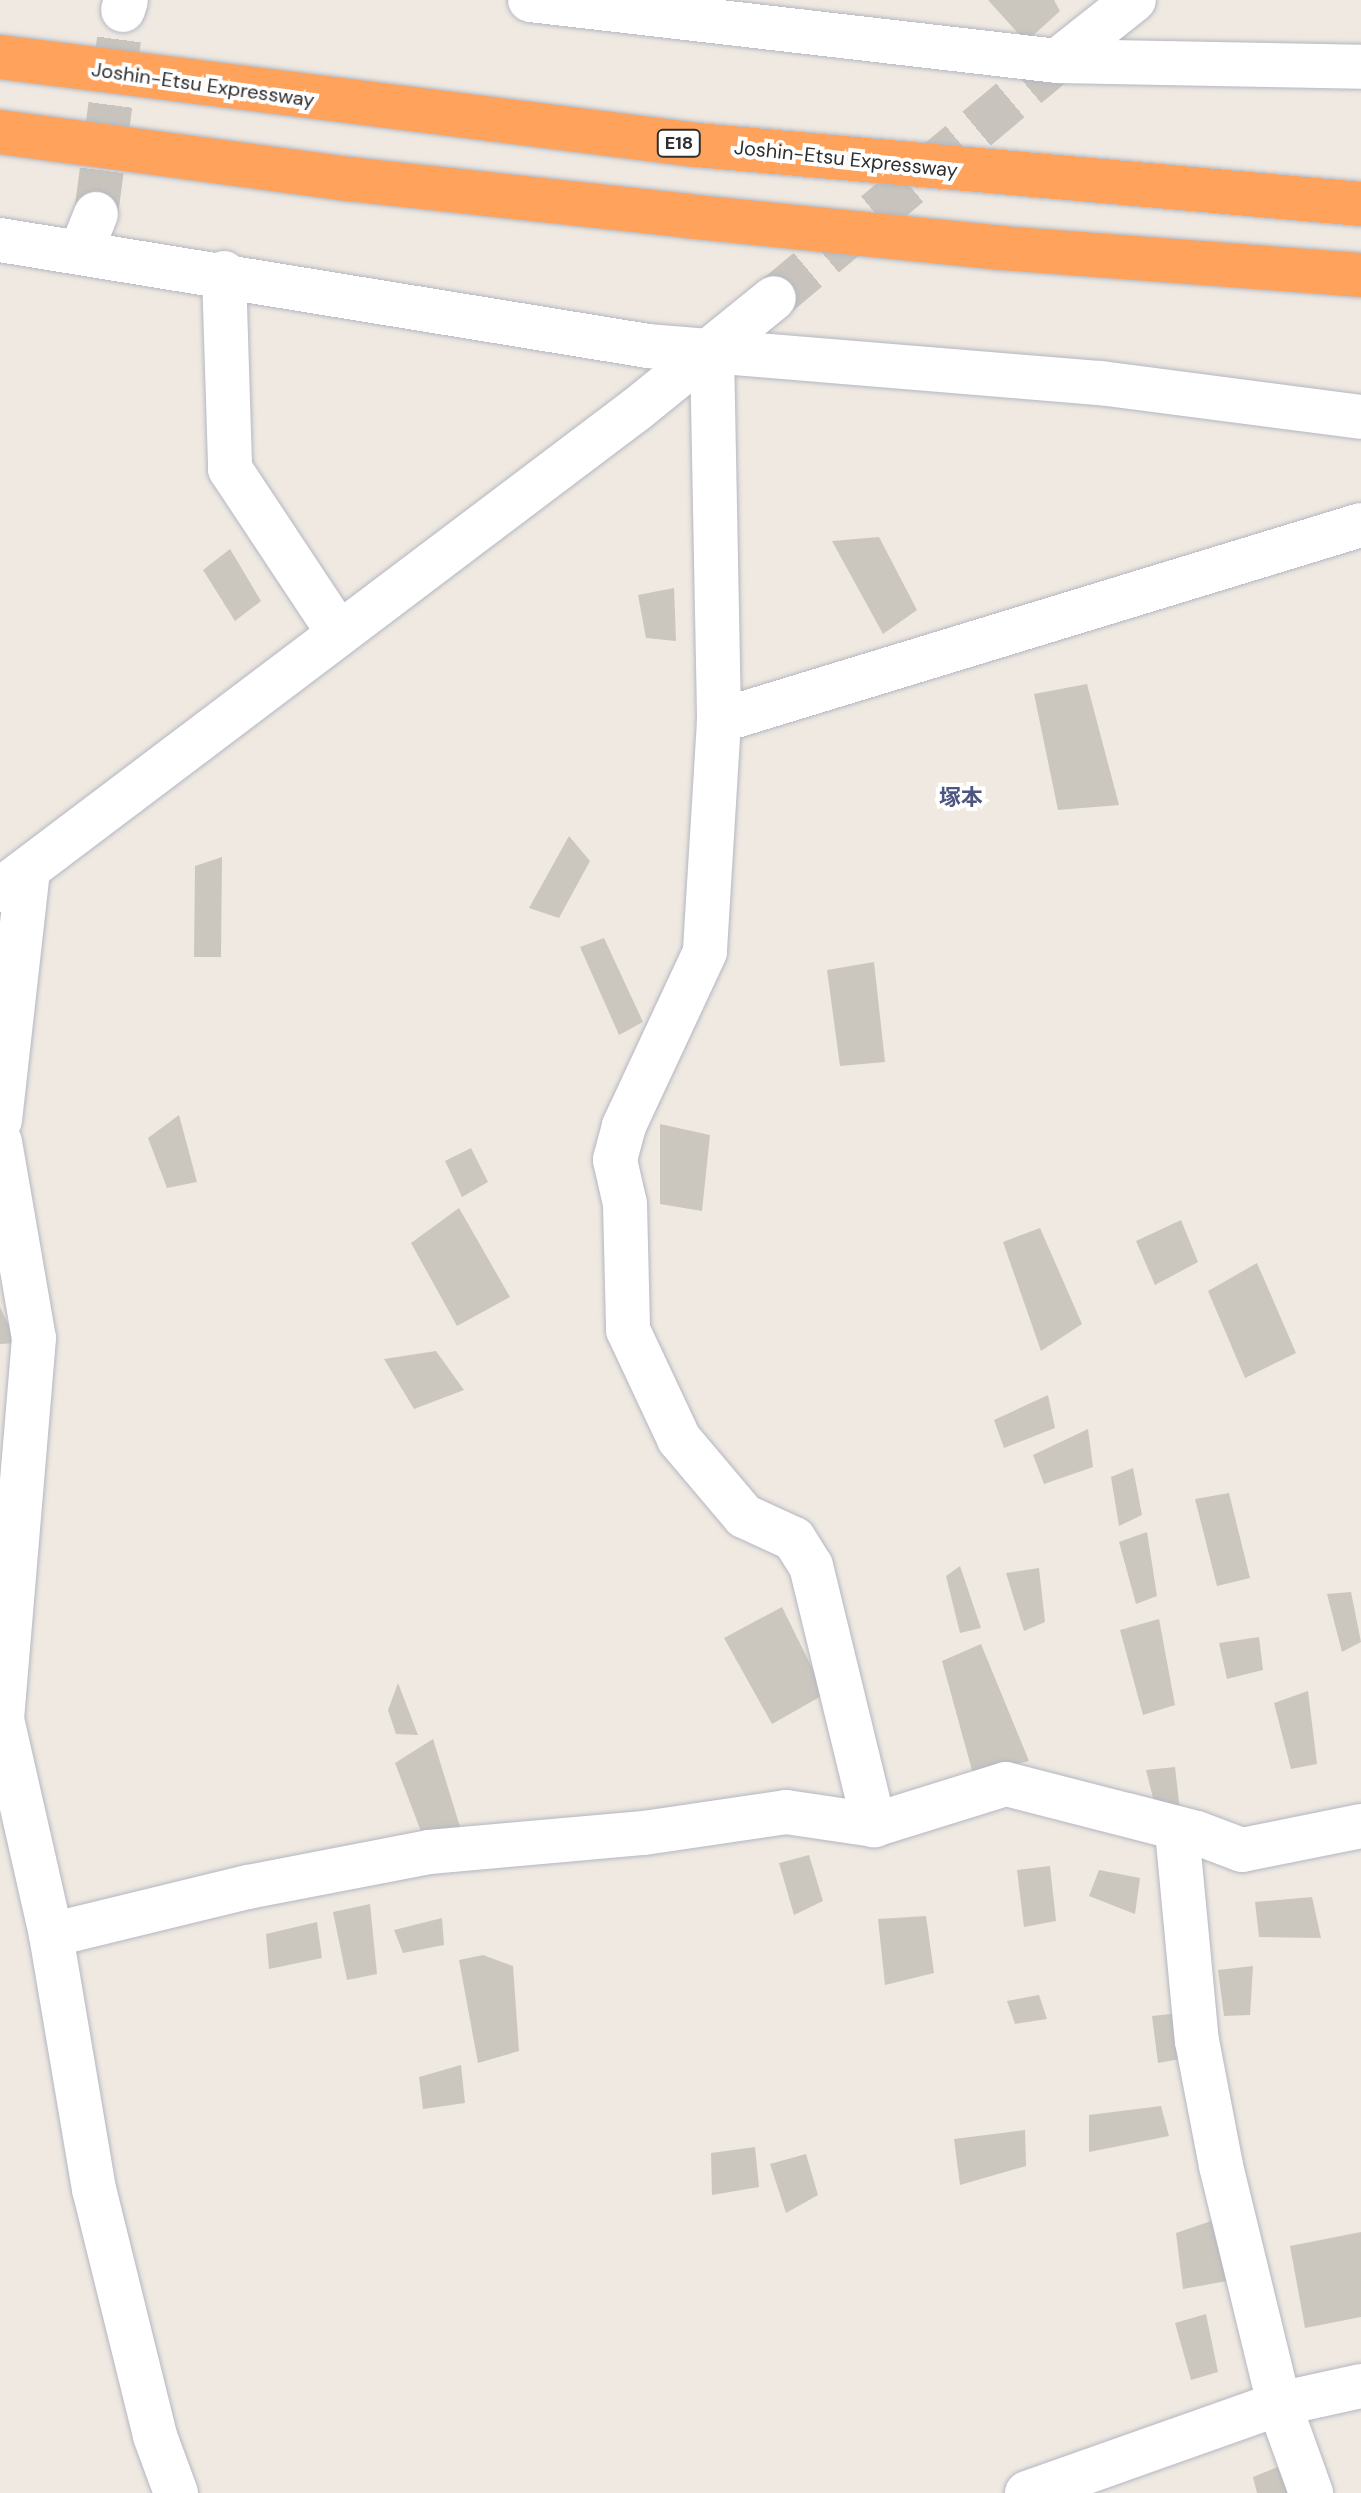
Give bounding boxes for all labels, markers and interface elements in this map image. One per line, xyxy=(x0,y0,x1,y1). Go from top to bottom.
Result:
street label: Joshin-Etsu Expressway xyxy=(90,57,316,113)
road number: E18 xyxy=(655,129,703,157)
street label: Joshin-Etsu Expressway xyxy=(733,135,959,183)
district label: 塚本 xyxy=(939,785,983,811)

